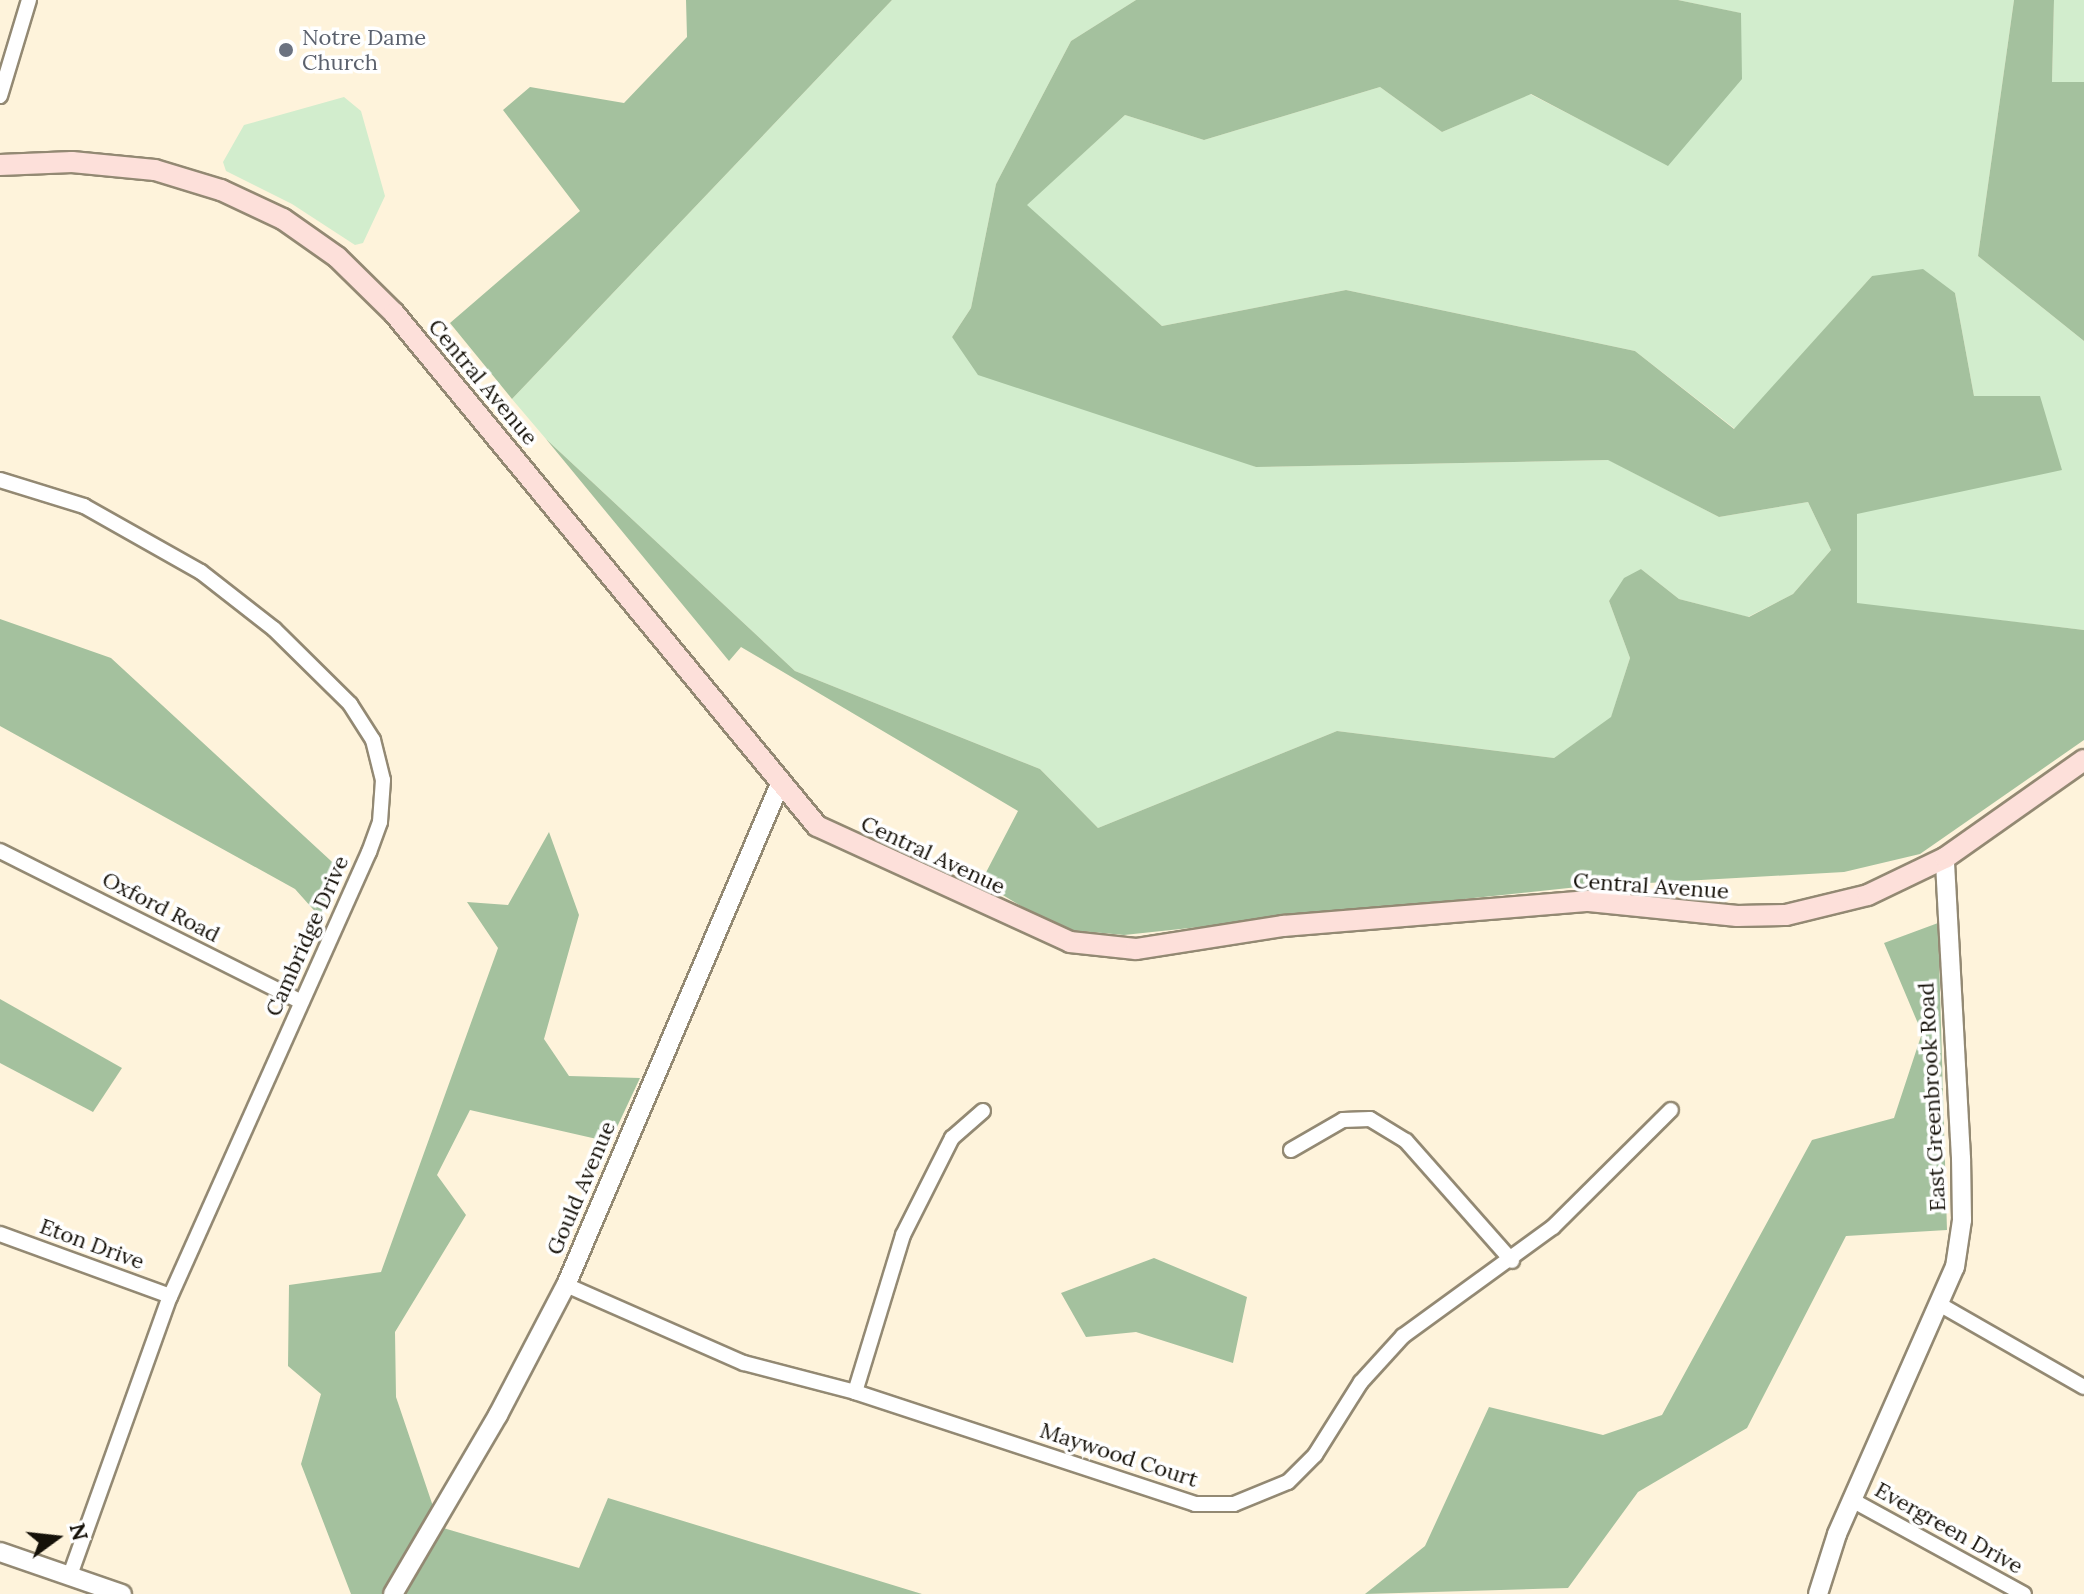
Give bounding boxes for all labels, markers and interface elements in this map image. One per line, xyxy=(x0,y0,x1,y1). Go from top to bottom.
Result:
place label: Notre Dame Church xyxy=(302,24,426,76)
marker: Notre Dame Church xyxy=(277,41,295,59)
street label: Central Avenue xyxy=(423,314,543,450)
street label: Central Avenue xyxy=(857,810,1009,900)
street label: Cambridge Drive xyxy=(260,852,354,1020)
street label: Oxford Road xyxy=(98,866,224,948)
street label: Central Avenue xyxy=(1572,867,1730,905)
street label: East Greenbrook Road xyxy=(1913,982,1951,1212)
street label: Gould Avenue xyxy=(541,1117,621,1259)
street label: Eton Drive xyxy=(36,1213,148,1275)
street label: Maywood Court xyxy=(1037,1417,1201,1493)
street label: Evergreen Drive xyxy=(1870,1476,2028,1580)
north arrow xyxy=(16,1498,96,1578)
text: N xyxy=(63,1520,95,1544)

